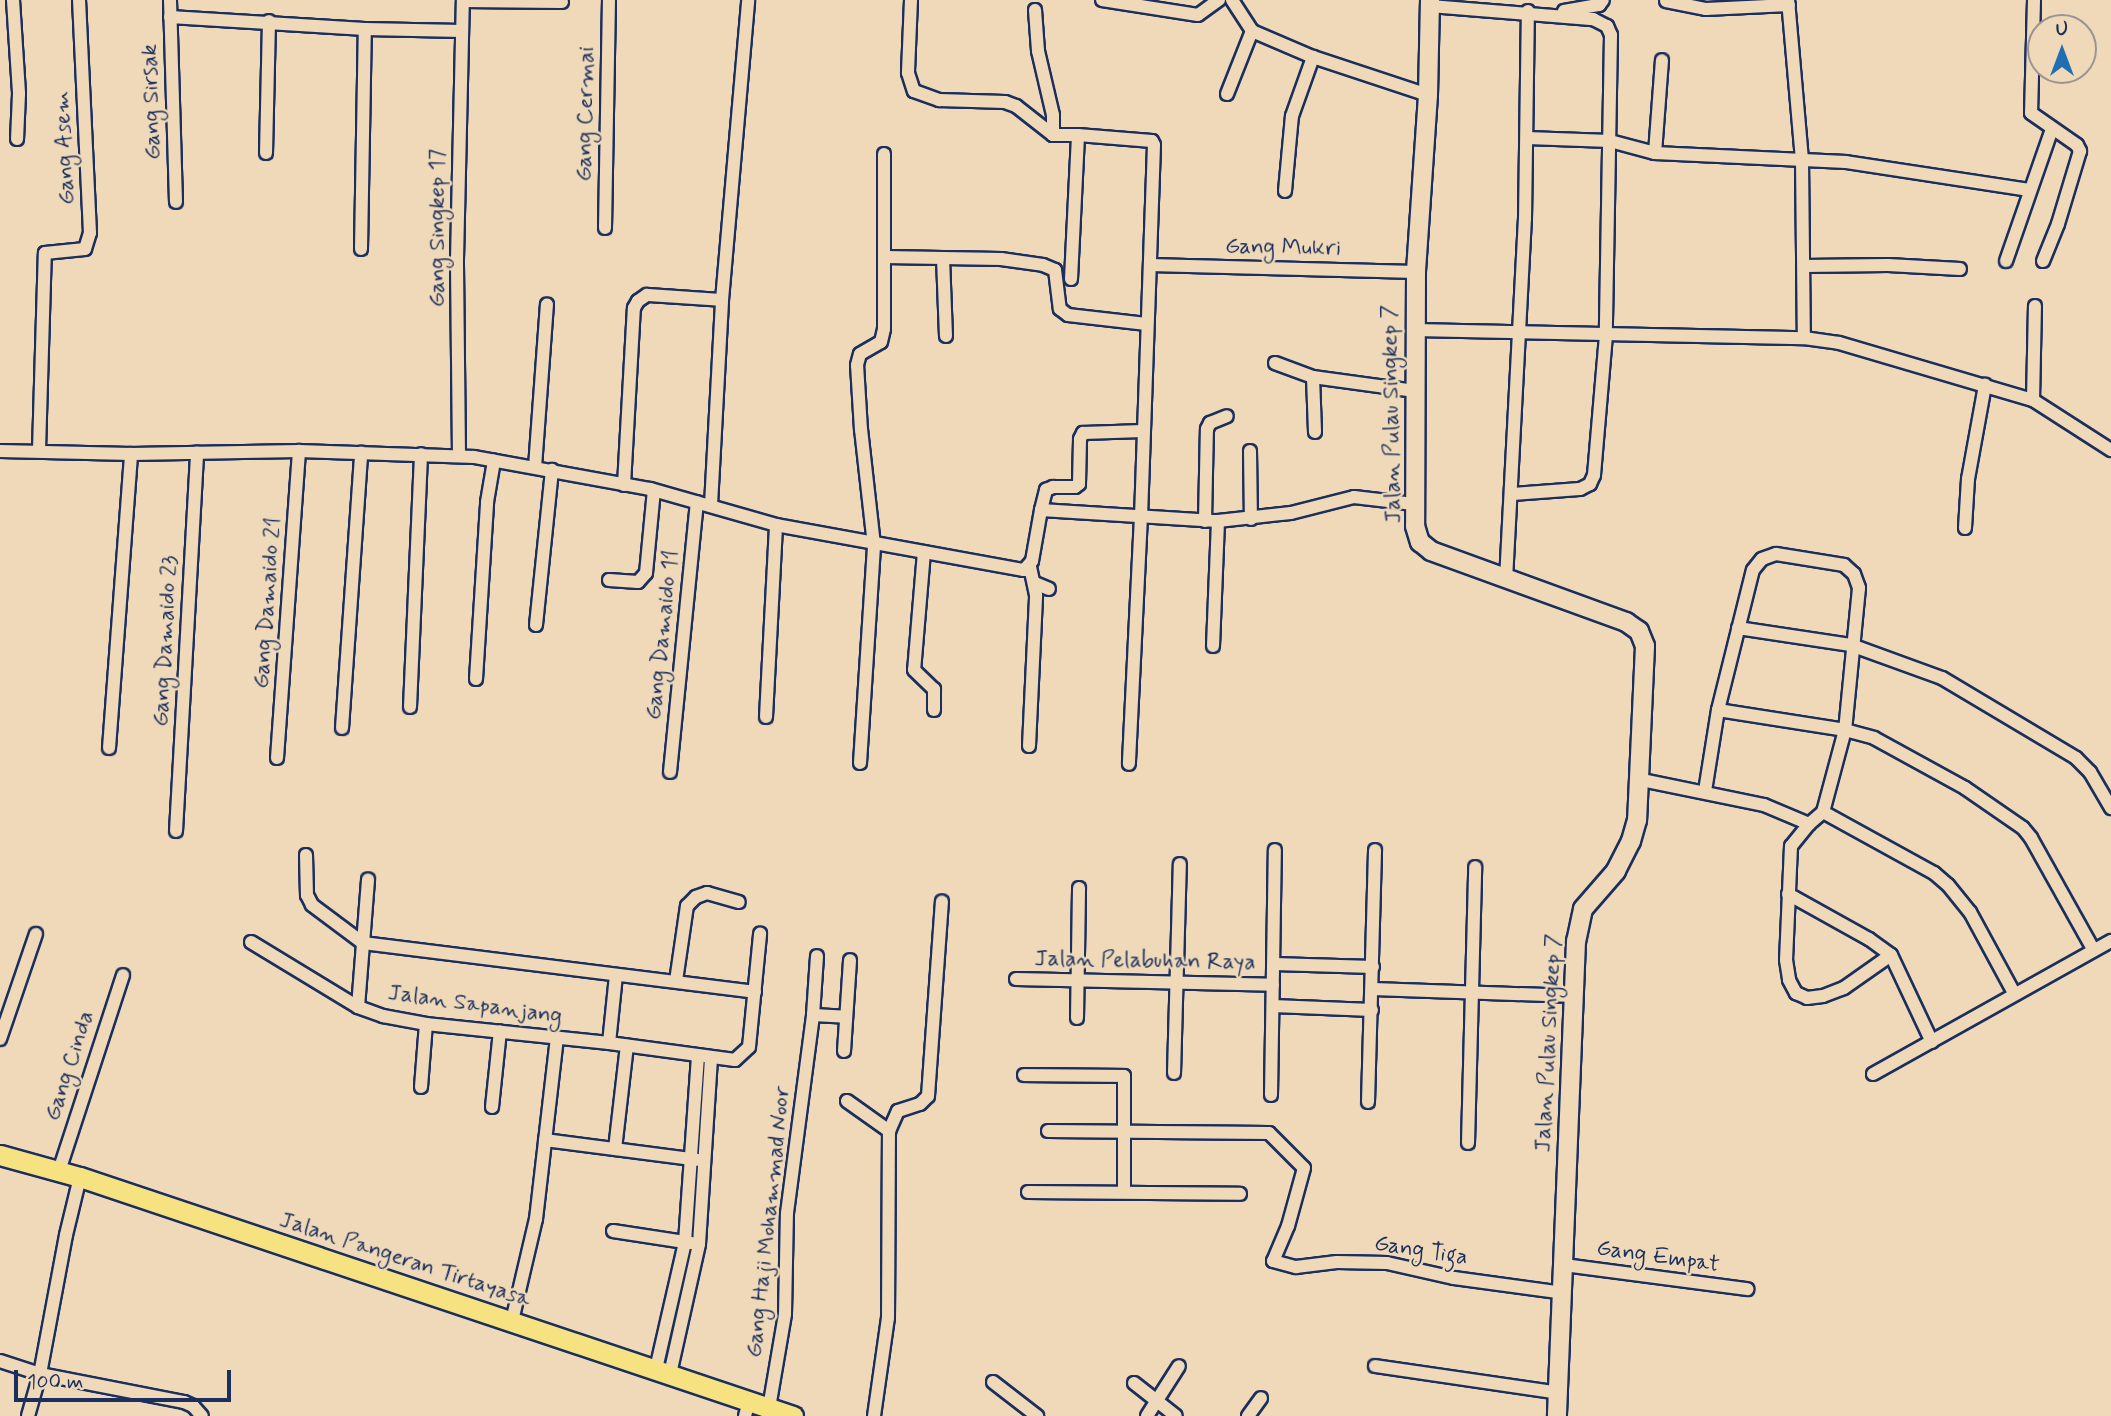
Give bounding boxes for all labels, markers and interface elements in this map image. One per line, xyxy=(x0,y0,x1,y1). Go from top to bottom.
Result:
north arrow xyxy=(2027,14,2097,84)
text: U xyxy=(2056,17,2068,42)
street label: Gang Sirsak xyxy=(136,44,168,160)
street label: Gang Cermai xyxy=(571,46,601,182)
street label: Gang Asem xyxy=(48,90,82,206)
street label: Gang Singkep 17 xyxy=(424,149,452,307)
street label: Gang Mukri xyxy=(1225,233,1341,263)
street label: Jalan Pulau Singkep 7 xyxy=(1376,304,1408,524)
street label: Gang Damaido 21 xyxy=(248,516,288,690)
street label: Gang Damaido 11 xyxy=(640,549,686,721)
street label: Gang Damaido 23 xyxy=(148,555,184,727)
street label: Jalan Pulau Singkep 7 xyxy=(1529,932,1569,1154)
street label: Jalan Pelabuhan Raya xyxy=(1034,945,1256,977)
street label: Jalan Sapanjang xyxy=(387,979,563,1031)
street label: Gang Cinda xyxy=(39,1007,101,1125)
street label: Gang Haji Mohammad Noor xyxy=(741,1084,797,1360)
street label: Jalan Pangeran Tirtayasa xyxy=(277,1207,533,1313)
street label: Gang Tiga xyxy=(1372,1230,1470,1272)
street label: Gang Empat xyxy=(1597,1235,1719,1279)
scale bar xyxy=(18,1356,234,1400)
text: 100 m xyxy=(27,1368,83,1396)

